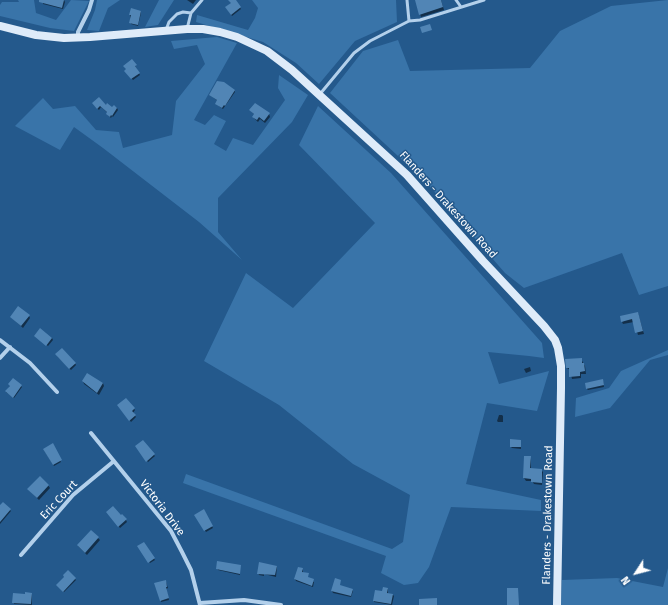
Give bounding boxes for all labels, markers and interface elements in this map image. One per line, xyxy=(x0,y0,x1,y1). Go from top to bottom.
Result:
street label: Flanders - Drakestown Road xyxy=(396,149,500,261)
street label: Flanders - Drakestown Road xyxy=(540,445,556,585)
street label: Victoria Drive xyxy=(137,477,187,539)
street label: Eric Court xyxy=(38,478,80,522)
north arrow xyxy=(616,553,656,593)
text: N xyxy=(618,574,633,587)

